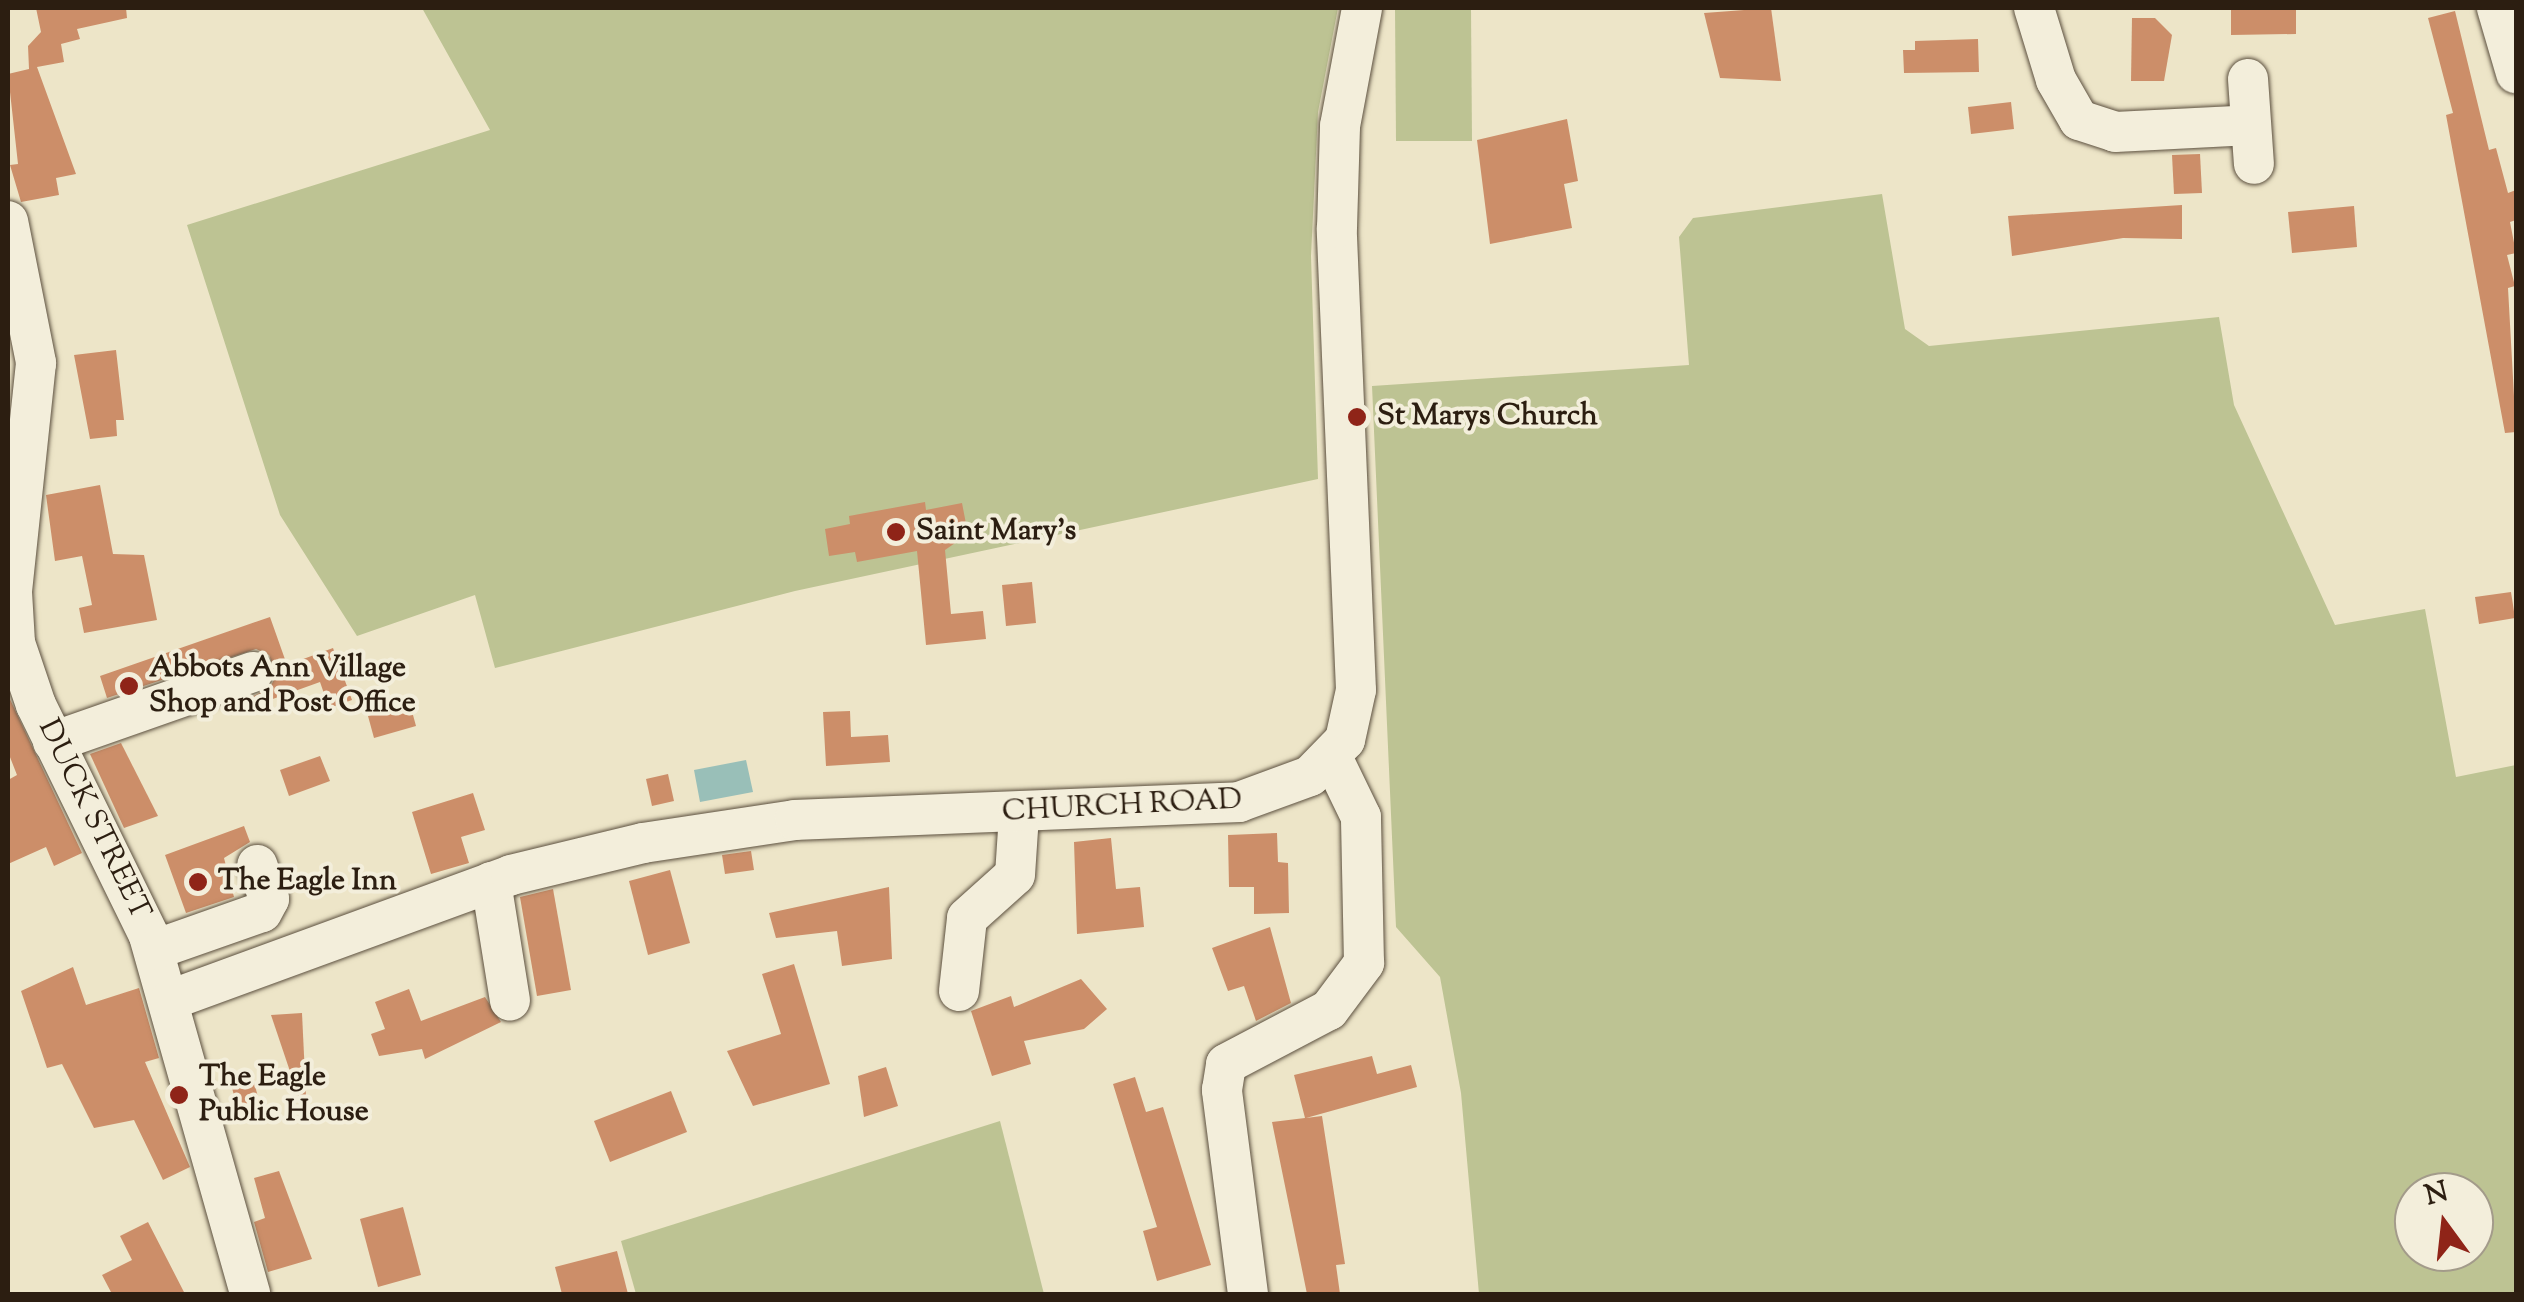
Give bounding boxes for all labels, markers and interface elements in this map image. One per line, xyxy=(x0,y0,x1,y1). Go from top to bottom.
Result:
place label: St Marys Church xyxy=(1377,399,1598,435)
marker: St Marys Church xyxy=(1346,406,1368,428)
place label: Saint Mary's xyxy=(916,514,1076,550)
marker: Saint Mary's xyxy=(885,521,907,543)
place label: Abbots Ann Village Shop and Post Office xyxy=(149,651,416,722)
marker: Abbots Ann Village Shop and Post Office xyxy=(118,675,140,697)
street label: DUCK STREET xyxy=(29,714,157,926)
street label: CHURCH ROAD xyxy=(1001,783,1243,831)
place label: The Eagle Inn xyxy=(218,864,397,900)
marker: The Eagle Inn xyxy=(187,871,209,893)
place label: The Eagle Public House xyxy=(199,1060,369,1130)
marker: The Eagle Public House xyxy=(168,1084,190,1106)
north arrow xyxy=(2394,1172,2494,1272)
text: N xyxy=(2421,1173,2453,1217)

